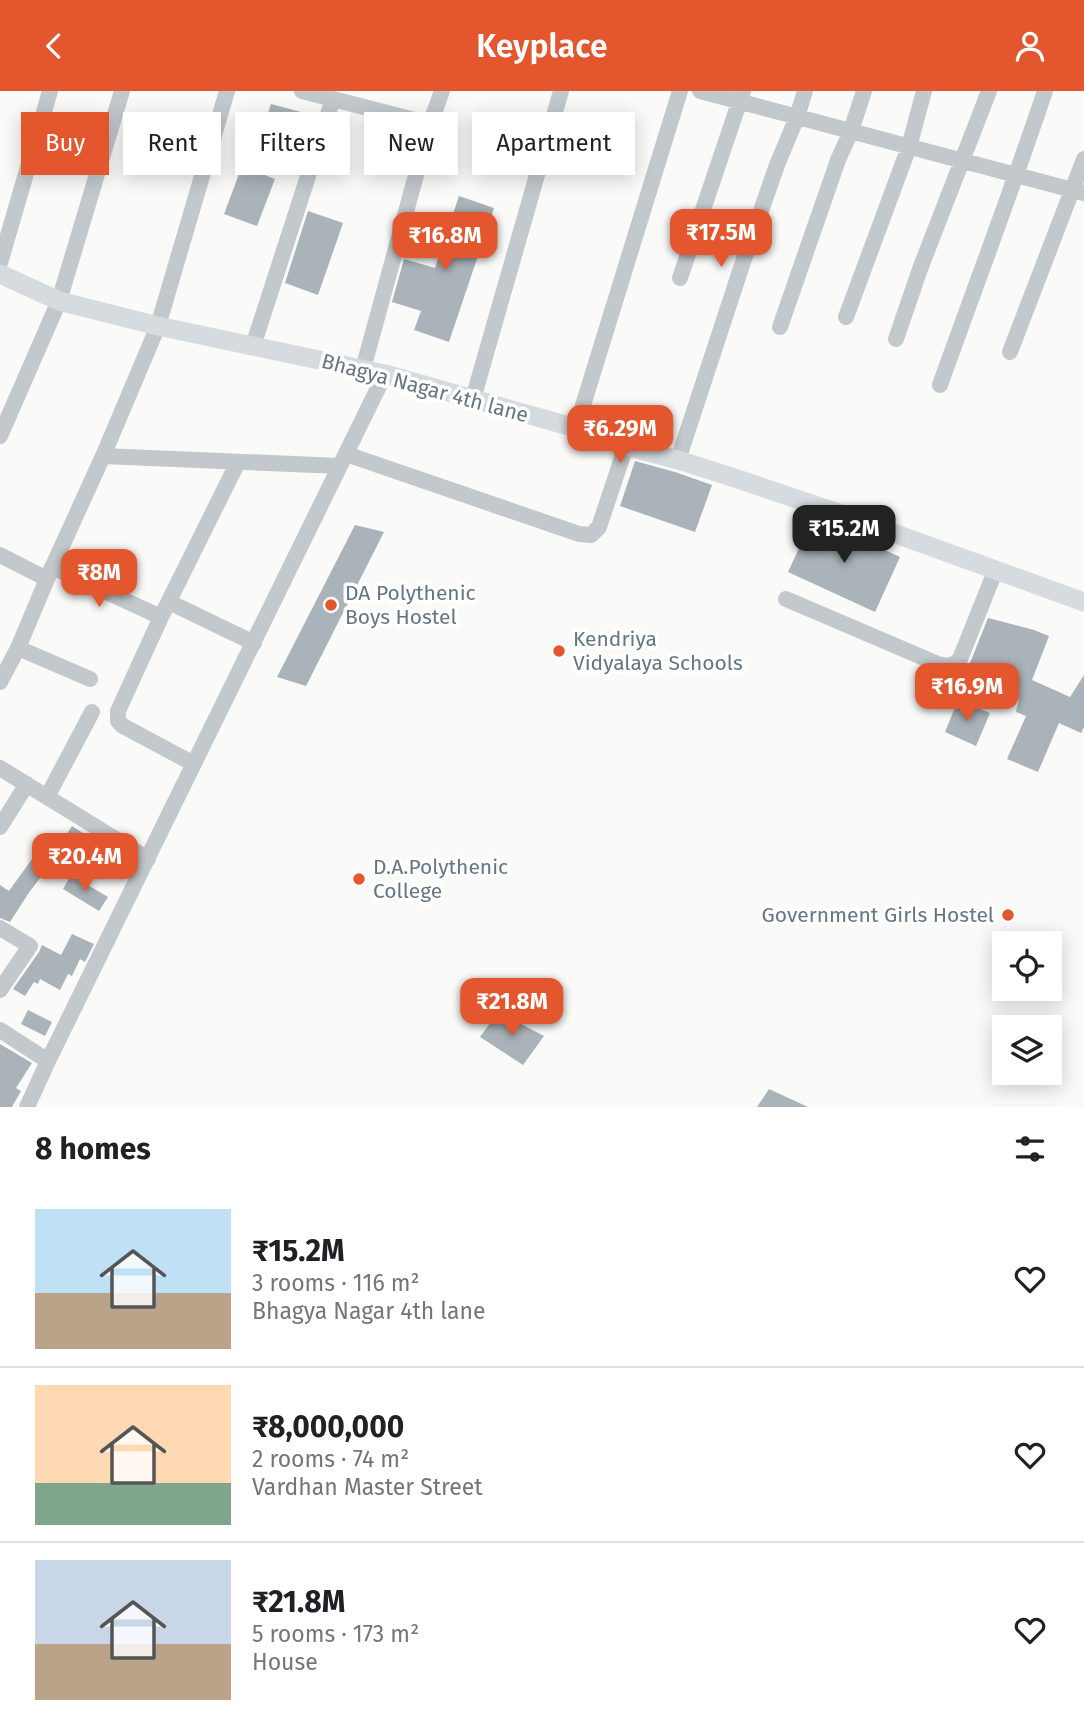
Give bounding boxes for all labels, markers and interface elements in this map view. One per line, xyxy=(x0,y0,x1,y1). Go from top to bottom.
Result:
icon: back xyxy=(35,27,73,65)
text: Keyplace xyxy=(476,27,608,65)
icon: person xyxy=(1011,27,1049,65)
chip: Buy xyxy=(21,112,109,175)
chip: Rent xyxy=(123,112,221,175)
chip: Filters xyxy=(235,112,350,175)
chip: New xyxy=(364,112,458,175)
chip: Apartment xyxy=(472,112,635,175)
pin: ₹17.5M xyxy=(664,209,778,269)
pin: ₹16.8M xyxy=(388,213,502,272)
text: ₹17.5M xyxy=(686,218,756,246)
text: ₹16.8M xyxy=(408,221,482,249)
street label: Bhagya Nagar 4th lane xyxy=(319,348,531,428)
pin: ₹6.29M xyxy=(563,405,677,465)
text: ₹6.29M xyxy=(583,414,657,442)
pin: ₹15.2M xyxy=(787,505,901,565)
text: ₹15.2M xyxy=(809,514,879,542)
pin: ₹8M xyxy=(65,549,133,609)
text: ₹8M xyxy=(77,558,121,586)
place label: DA Polythenic Boys Hostel xyxy=(345,580,476,630)
marker: DA Polythenic Boys Hostel xyxy=(323,597,339,613)
place label: Kendriya Vidyalaya Schools xyxy=(573,626,743,676)
marker: Kendriya Vidyalaya Schools xyxy=(551,643,567,659)
pin: ₹16.9M xyxy=(910,663,1024,723)
text: ₹16.9M xyxy=(931,672,1003,700)
pin: ₹20.4M xyxy=(28,833,142,893)
text: ₹20.4M xyxy=(48,842,122,870)
place label: D.A.Polythenic College xyxy=(373,854,508,904)
marker: D.A.Polythenic College xyxy=(351,871,367,887)
place label: Government Girls Hostel xyxy=(762,902,994,928)
marker: Government Girls Hostel xyxy=(1000,907,1016,923)
map controls xyxy=(992,931,1062,1085)
button: locate xyxy=(992,931,1062,1001)
pin: ₹21.8M xyxy=(455,979,569,1038)
text: ₹21.8M xyxy=(476,987,548,1015)
button: layers xyxy=(992,1015,1062,1085)
icon: filters xyxy=(1011,1130,1049,1168)
text: 8 homes xyxy=(35,1131,151,1167)
text: ₹15.2M xyxy=(252,1233,345,1269)
icon: home xyxy=(91,1237,175,1321)
icon: heart xyxy=(1011,1260,1049,1298)
text: 3 rooms · 116 m² xyxy=(252,1269,420,1297)
text: Bhagya Nagar 4th lane xyxy=(252,1297,486,1325)
text: ₹8,000,000 xyxy=(252,1409,404,1445)
icon: home xyxy=(91,1413,175,1497)
icon: heart xyxy=(1011,1436,1049,1474)
text: 2 rooms · 74 m² xyxy=(252,1445,409,1473)
text: Vardhan Master Street xyxy=(252,1473,483,1501)
text: ₹21.8M xyxy=(252,1584,345,1620)
icon: home xyxy=(91,1588,175,1672)
icon: heart xyxy=(1011,1611,1049,1649)
text: 5 rooms · 173 m² xyxy=(252,1620,419,1648)
text: House xyxy=(252,1648,318,1676)

